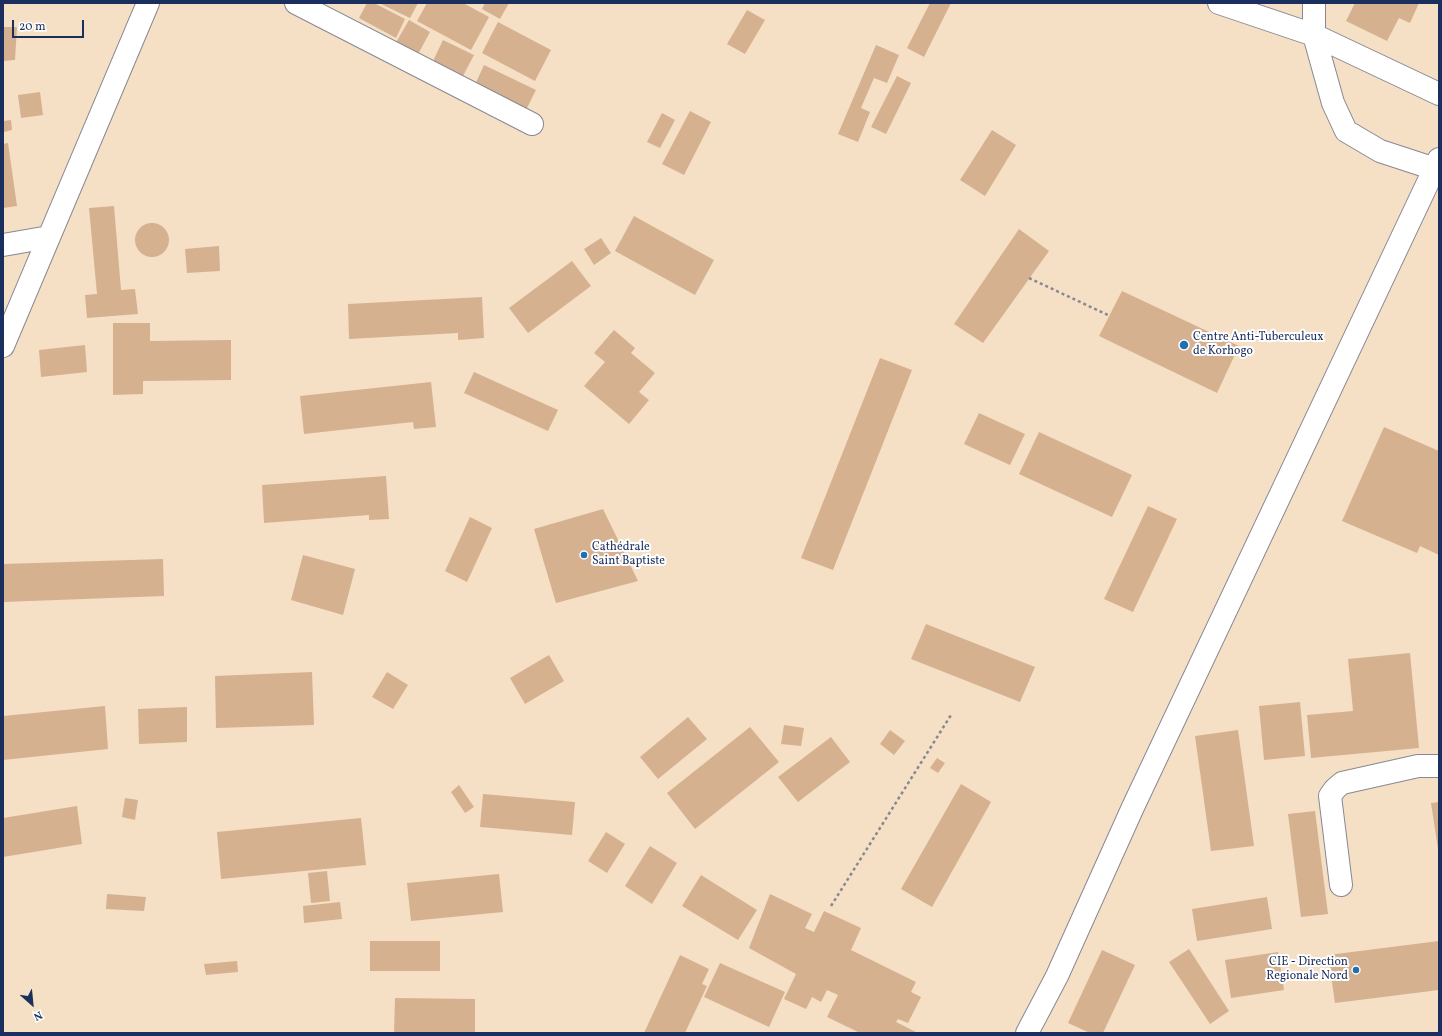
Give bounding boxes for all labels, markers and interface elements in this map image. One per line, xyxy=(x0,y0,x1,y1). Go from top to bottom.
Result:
scale bar xyxy=(14,12,86,38)
text: 20 m xyxy=(19,19,46,35)
place label: Centre Anti-Tuberculeux de Korhogo xyxy=(1193,331,1323,359)
marker: Centre Anti-Tuberculeux de Korhogo xyxy=(1178,339,1190,351)
place label: Cathédrale Saint Baptiste xyxy=(592,541,665,569)
marker: Cathédrale Saint Baptiste xyxy=(579,550,589,560)
place label: CIE - Direction Regionale Nord xyxy=(1266,956,1348,984)
marker: CIE - Direction Regionale Nord xyxy=(1351,965,1361,975)
north arrow xyxy=(12,984,52,1024)
text: N xyxy=(31,1007,45,1024)

